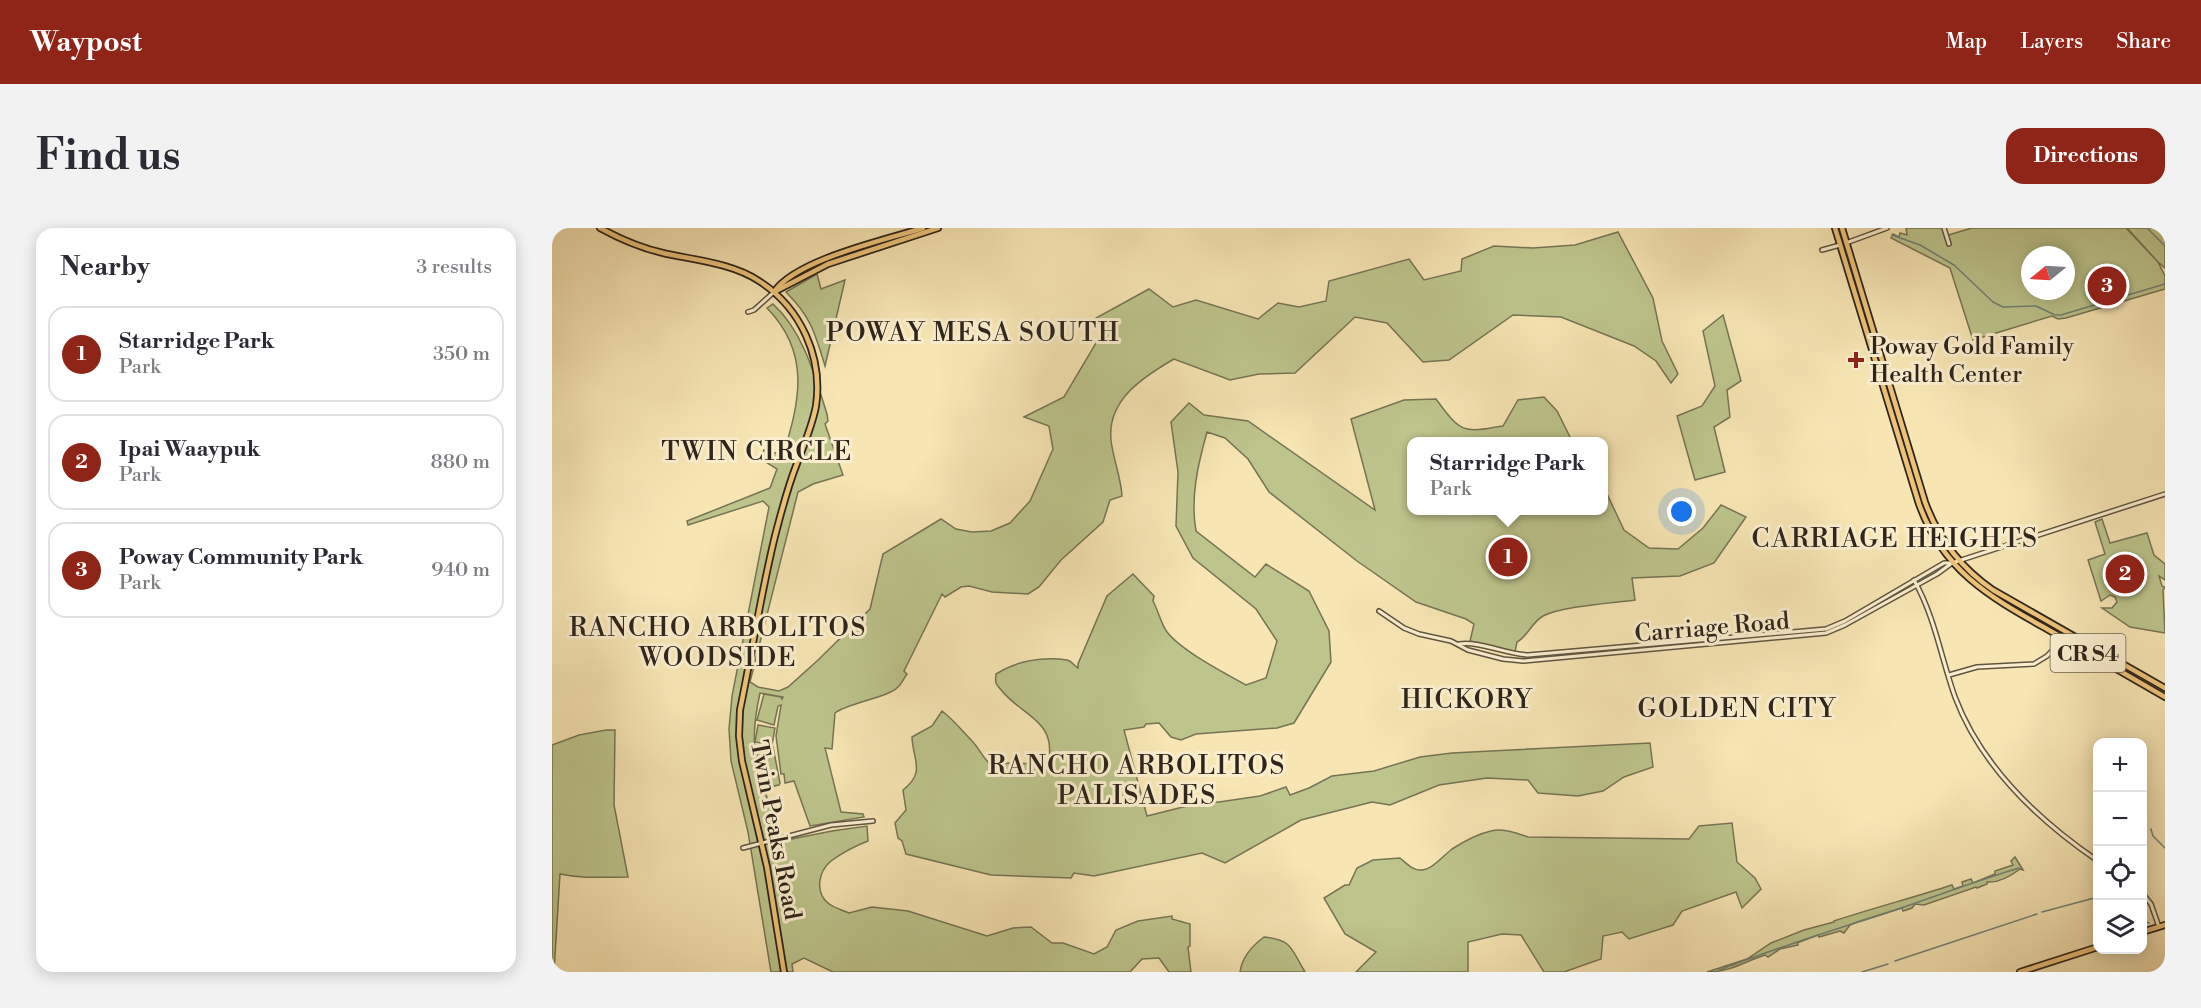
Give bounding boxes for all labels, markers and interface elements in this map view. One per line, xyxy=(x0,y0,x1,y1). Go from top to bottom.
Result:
text: Waypost xyxy=(30,25,142,60)
text: Map xyxy=(1946,29,1987,55)
text: Layers xyxy=(2020,29,2083,55)
text: Share xyxy=(2116,29,2171,55)
button: Directions xyxy=(2006,128,2165,184)
text: Find us xyxy=(36,130,180,183)
north arrow xyxy=(2021,246,2075,300)
text: Nearby xyxy=(60,251,150,283)
text: 3 results xyxy=(416,255,492,280)
pin: 3 xyxy=(2088,264,2126,308)
district label: POWAY MESA SOUTH xyxy=(826,317,1120,349)
text: Starridge Park xyxy=(119,328,274,355)
place label: Poway Gold Family Health Center xyxy=(1870,332,2075,390)
text: 1 xyxy=(77,342,86,367)
text: 350 m xyxy=(433,342,490,367)
marker: Poway Gold Family Health Center xyxy=(1847,351,1865,369)
text: Park xyxy=(119,355,161,380)
text: Ipai Waaypuk xyxy=(119,436,260,463)
district label: TWIN CIRCLE xyxy=(661,436,853,468)
popup xyxy=(1407,437,1608,515)
text: 2 xyxy=(75,450,88,475)
text: 880 m xyxy=(431,450,490,475)
text: Starridge Park xyxy=(1430,450,1585,477)
text: Park xyxy=(119,463,161,488)
text: Park xyxy=(1430,477,1471,502)
your location xyxy=(1667,497,1696,526)
district label: CARRIAGE HEIGHTS xyxy=(1751,523,2039,555)
pin: 1 xyxy=(1488,534,1528,580)
text: Poway Community Park xyxy=(119,544,363,571)
pin: 2 xyxy=(2106,552,2144,596)
text: 3 xyxy=(75,558,88,583)
text: 940 m xyxy=(431,558,490,583)
text: Park xyxy=(119,571,161,596)
street label: Carriage Road xyxy=(1633,606,1791,650)
district label: RANCHO ARBOLITOS WOODSIDE xyxy=(569,612,867,674)
road number: CR S4 xyxy=(2050,634,2126,672)
district label: HICKORY xyxy=(1401,684,1534,716)
district label: GOLDEN CITY xyxy=(1637,693,1837,725)
street label: Twin Peaks Road xyxy=(743,738,807,923)
map controls xyxy=(2093,738,2147,954)
button: + xyxy=(2093,738,2147,792)
district label: RANCHO ARBOLITOS PALISADES xyxy=(988,750,1286,812)
button: − xyxy=(2093,792,2147,846)
button: locate xyxy=(2093,846,2147,900)
button: layers xyxy=(2093,900,2147,954)

